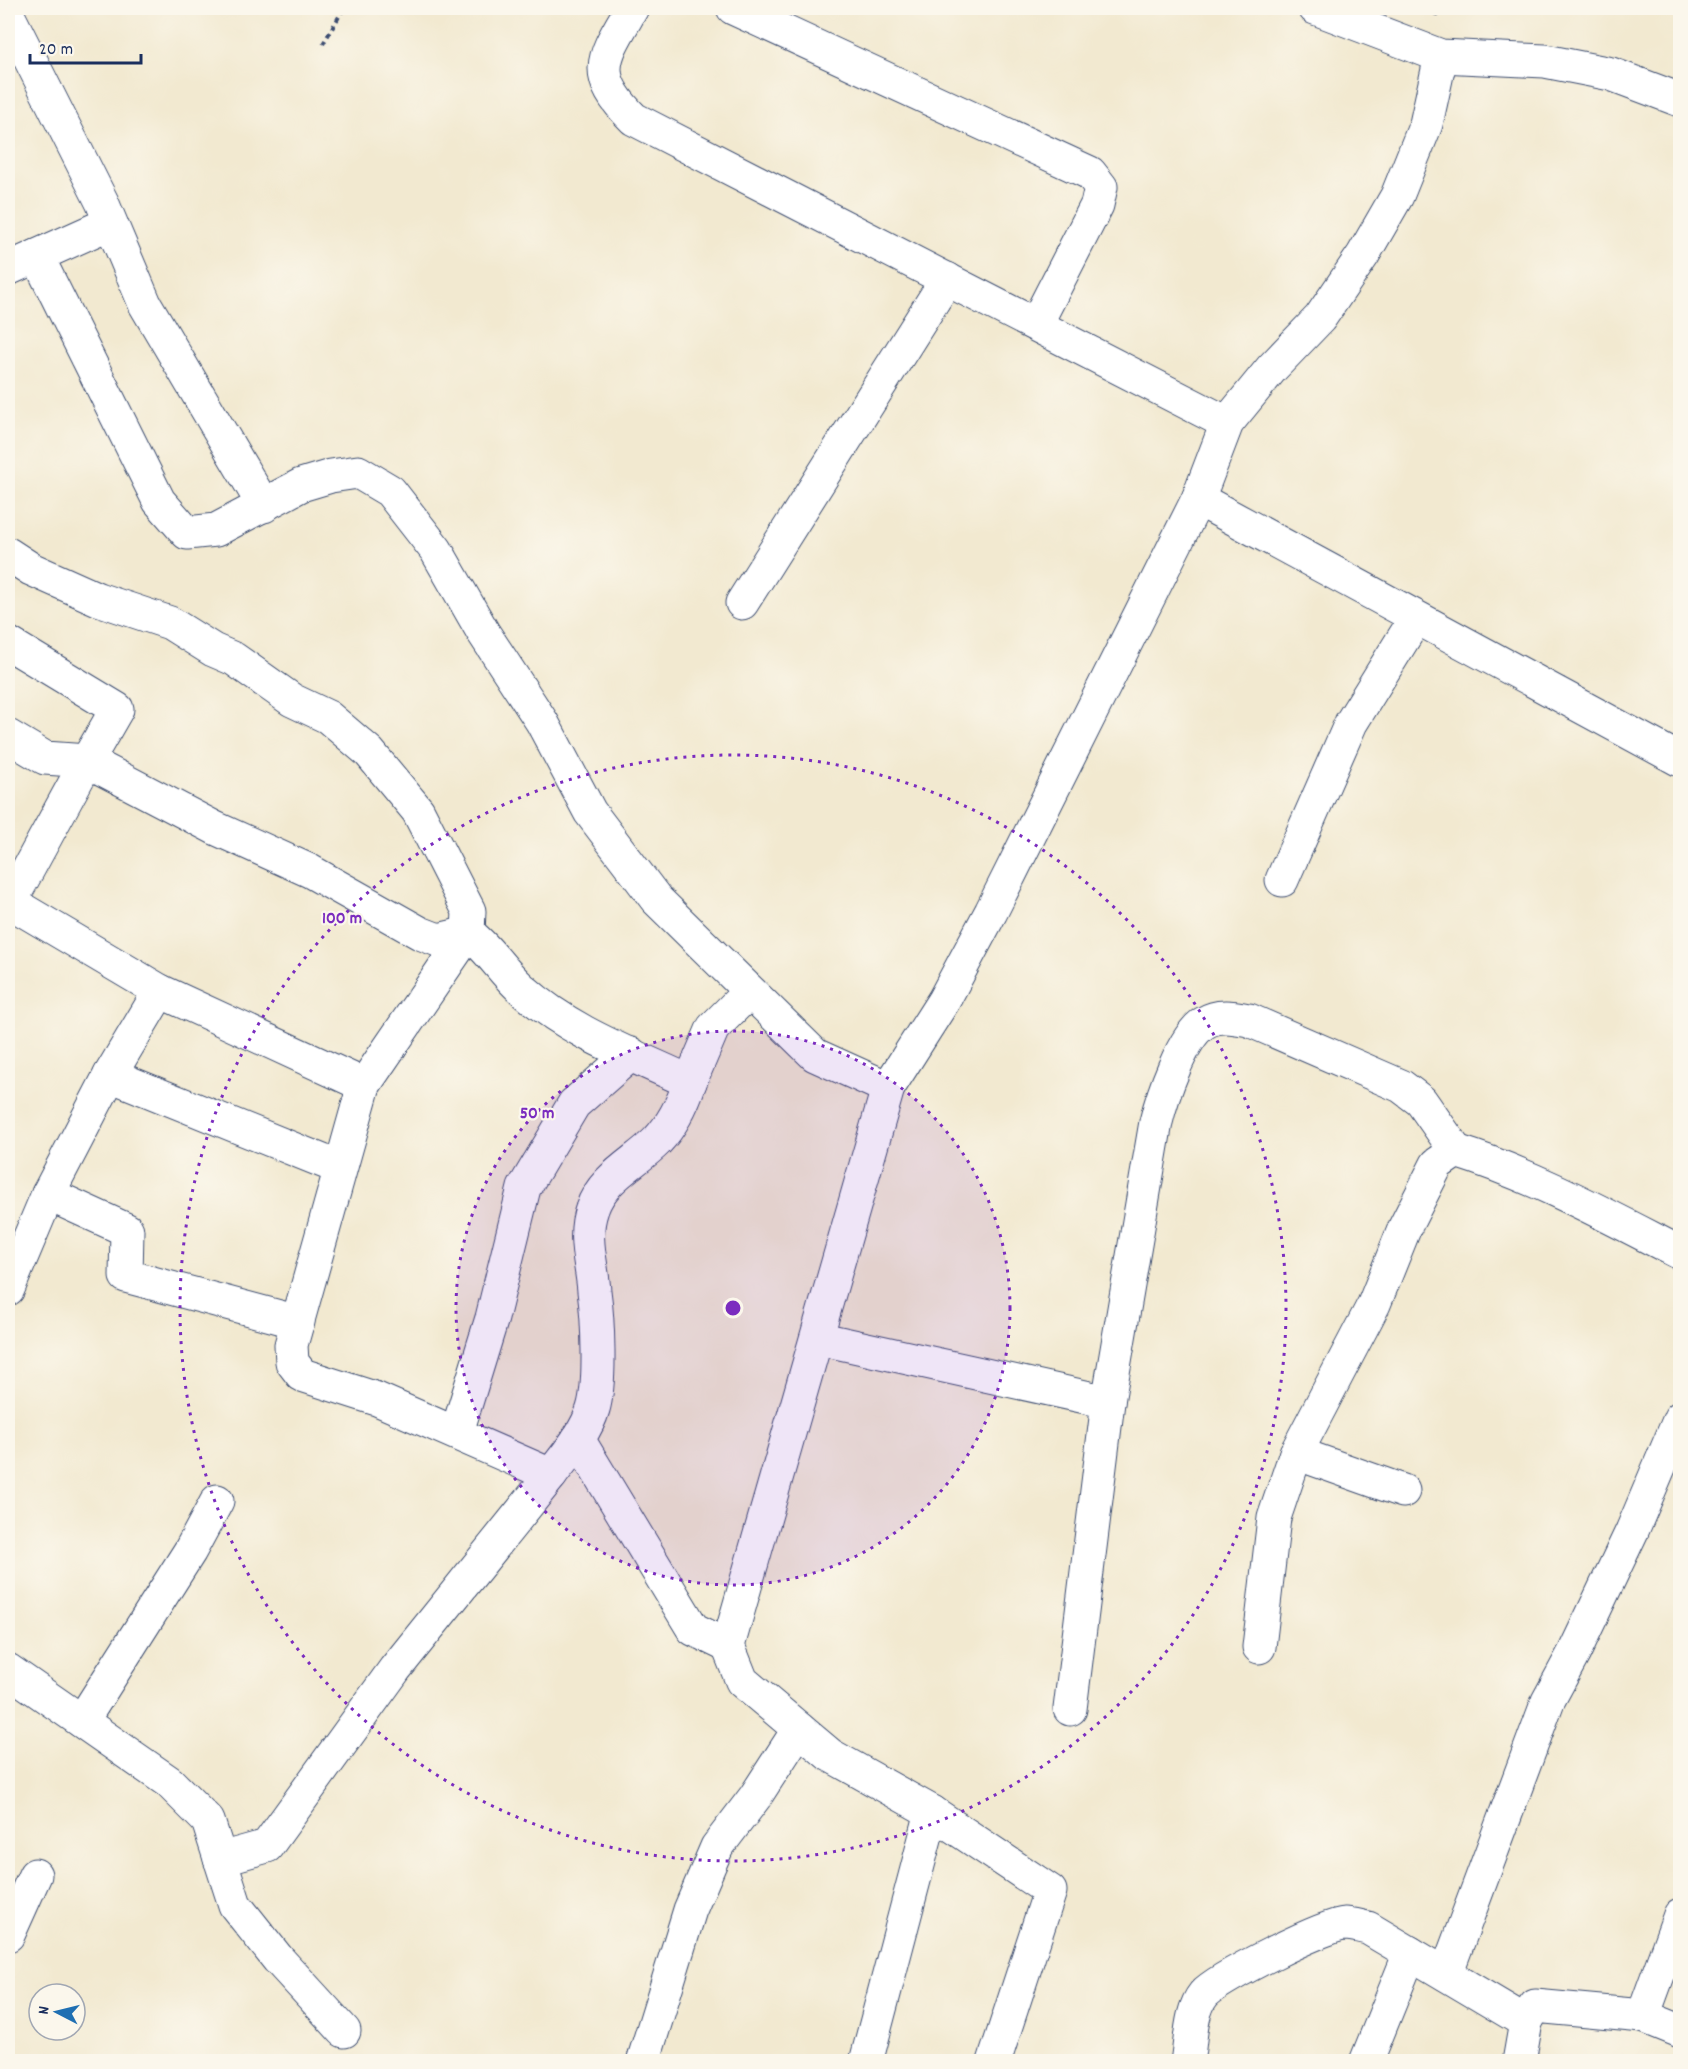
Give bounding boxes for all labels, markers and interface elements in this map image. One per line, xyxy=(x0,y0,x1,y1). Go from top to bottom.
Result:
scale bar xyxy=(30,27,141,65)
text: 20 m xyxy=(39,38,73,63)
text: 100 m xyxy=(322,907,362,932)
text: 50 m xyxy=(520,1102,554,1127)
centre of rings xyxy=(723,1298,743,1318)
north arrow xyxy=(27,1982,87,2042)
text: N xyxy=(33,2005,57,2016)

